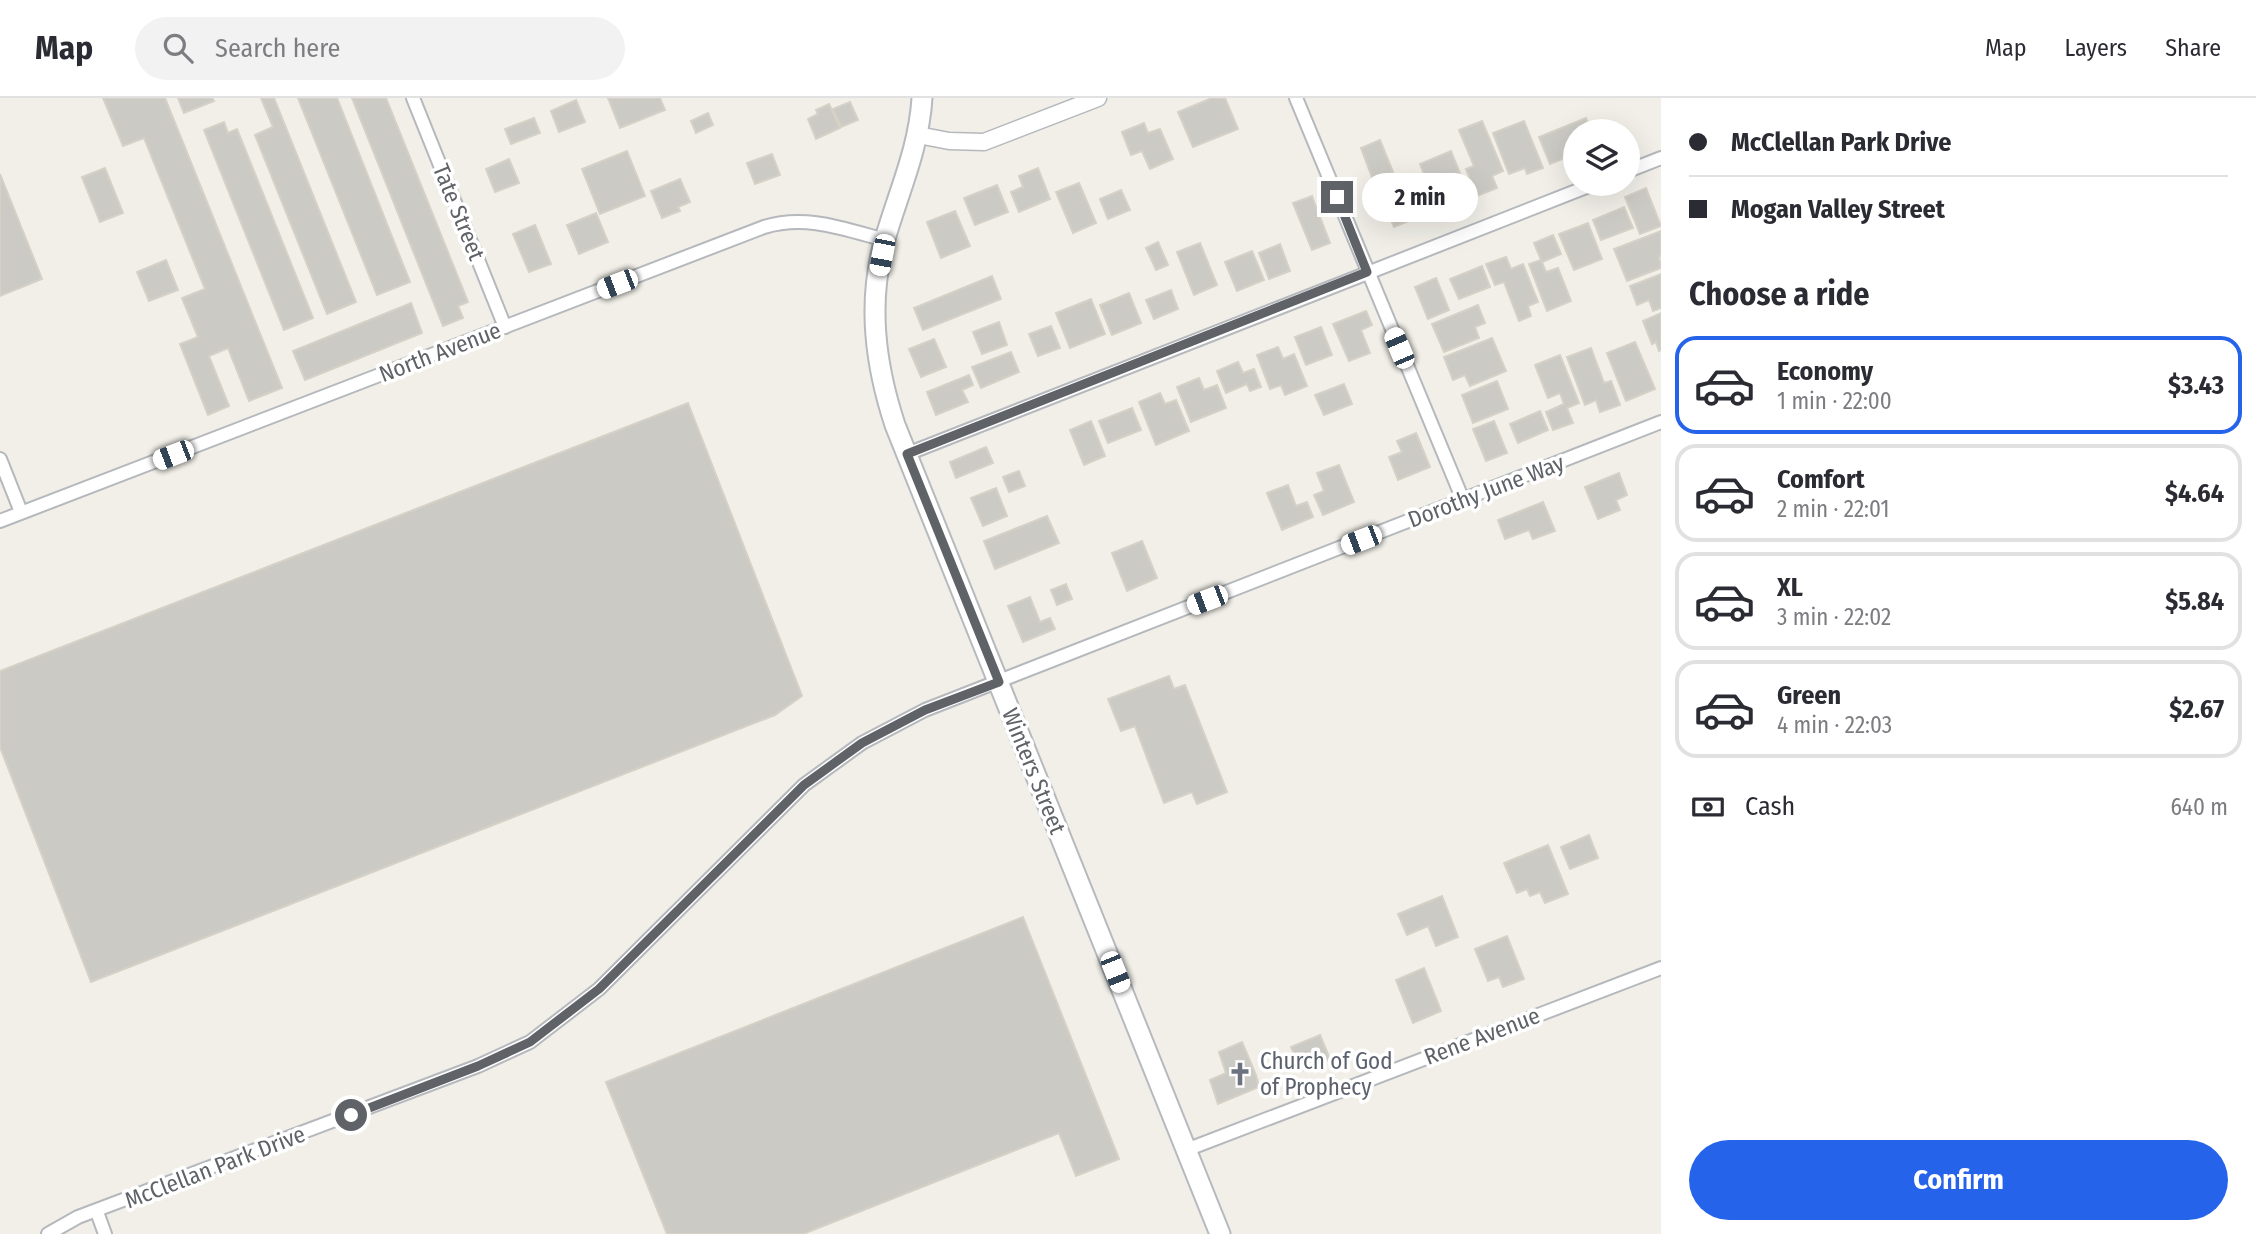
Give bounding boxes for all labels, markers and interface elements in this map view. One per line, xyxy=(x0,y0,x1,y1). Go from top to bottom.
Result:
search box xyxy=(135,17,625,80)
text: Map xyxy=(35,28,93,68)
icon: search xyxy=(159,29,197,67)
text: Search here xyxy=(215,33,340,64)
text: Map xyxy=(1985,34,2027,62)
text: Layers xyxy=(2065,34,2127,62)
text: Share xyxy=(2165,34,2221,62)
map controls xyxy=(1563,119,1640,196)
button: layers xyxy=(1563,119,1640,196)
text: McClellan Park Drive xyxy=(1731,127,1952,158)
street label: Tate Street xyxy=(427,160,491,265)
callout: 2 min xyxy=(1362,172,1477,222)
route end xyxy=(1321,181,1353,213)
text: 2 min xyxy=(1395,183,1446,211)
text: Mogan Valley Street xyxy=(1731,194,1945,225)
car xyxy=(868,232,897,278)
car xyxy=(594,267,641,301)
text: Choose a ride xyxy=(1689,275,1870,313)
street label: North Avenue xyxy=(375,316,505,388)
car xyxy=(1382,325,1417,371)
icon: car xyxy=(1693,354,1756,417)
text: Economy xyxy=(1777,356,1873,387)
text: $3.43 xyxy=(2168,370,2224,401)
text: 1 min · 22:00 xyxy=(1777,387,1892,415)
car xyxy=(150,438,197,472)
street label: Dorothy June Way xyxy=(1404,448,1569,534)
icon: car xyxy=(1693,462,1756,525)
text: Comfort xyxy=(1777,464,1865,495)
text: $4.64 xyxy=(2165,478,2224,509)
text: 2 min · 22:01 xyxy=(1777,495,1889,523)
car xyxy=(1338,523,1385,557)
icon: car xyxy=(1693,570,1756,633)
text: XL xyxy=(1777,572,1803,603)
car xyxy=(1184,583,1231,617)
text: $5.84 xyxy=(2165,586,2224,617)
text: 3 min · 22:02 xyxy=(1777,603,1891,631)
icon: car xyxy=(1693,678,1756,741)
text: Green xyxy=(1777,680,1841,711)
text: $2.67 xyxy=(2169,694,2224,725)
street label: Winters Street xyxy=(996,704,1072,838)
text: 4 min · 22:03 xyxy=(1777,711,1892,739)
icon: cash xyxy=(1689,788,1727,826)
text: Cash xyxy=(1745,791,1795,822)
text: 640 m xyxy=(2170,793,2228,821)
car xyxy=(1098,949,1133,995)
street label: Rene Avenue xyxy=(1420,1001,1544,1071)
place label: Church of God of Prophecy xyxy=(1260,1047,1393,1101)
church icon: Church of God of Prophecy xyxy=(1226,1060,1254,1088)
route start xyxy=(335,1099,367,1131)
street label: McClellan Park Drive xyxy=(121,1120,309,1214)
button: Confirm xyxy=(1689,1140,2228,1220)

